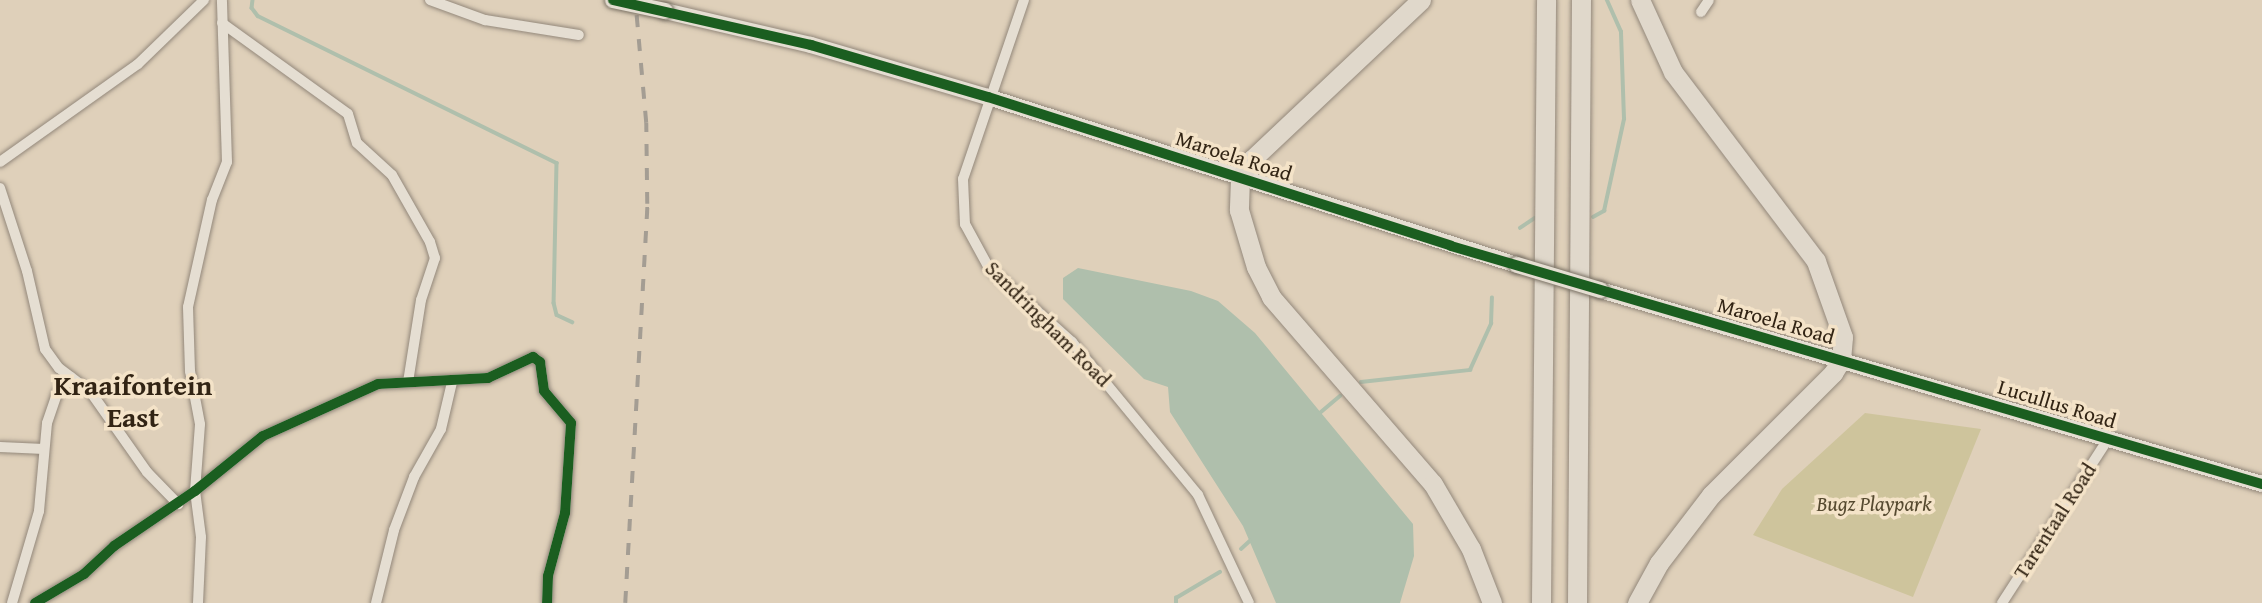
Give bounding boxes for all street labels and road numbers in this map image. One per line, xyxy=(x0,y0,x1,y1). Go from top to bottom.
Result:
street label: Maroela Road xyxy=(1173,125,1295,187)
street label: Sandringham Road xyxy=(980,256,1116,392)
street label: Maroela Road xyxy=(1715,292,1837,350)
street label: Lucullus Road xyxy=(1995,374,2119,434)
street label: Tarentaal Road xyxy=(2008,459,2102,583)

